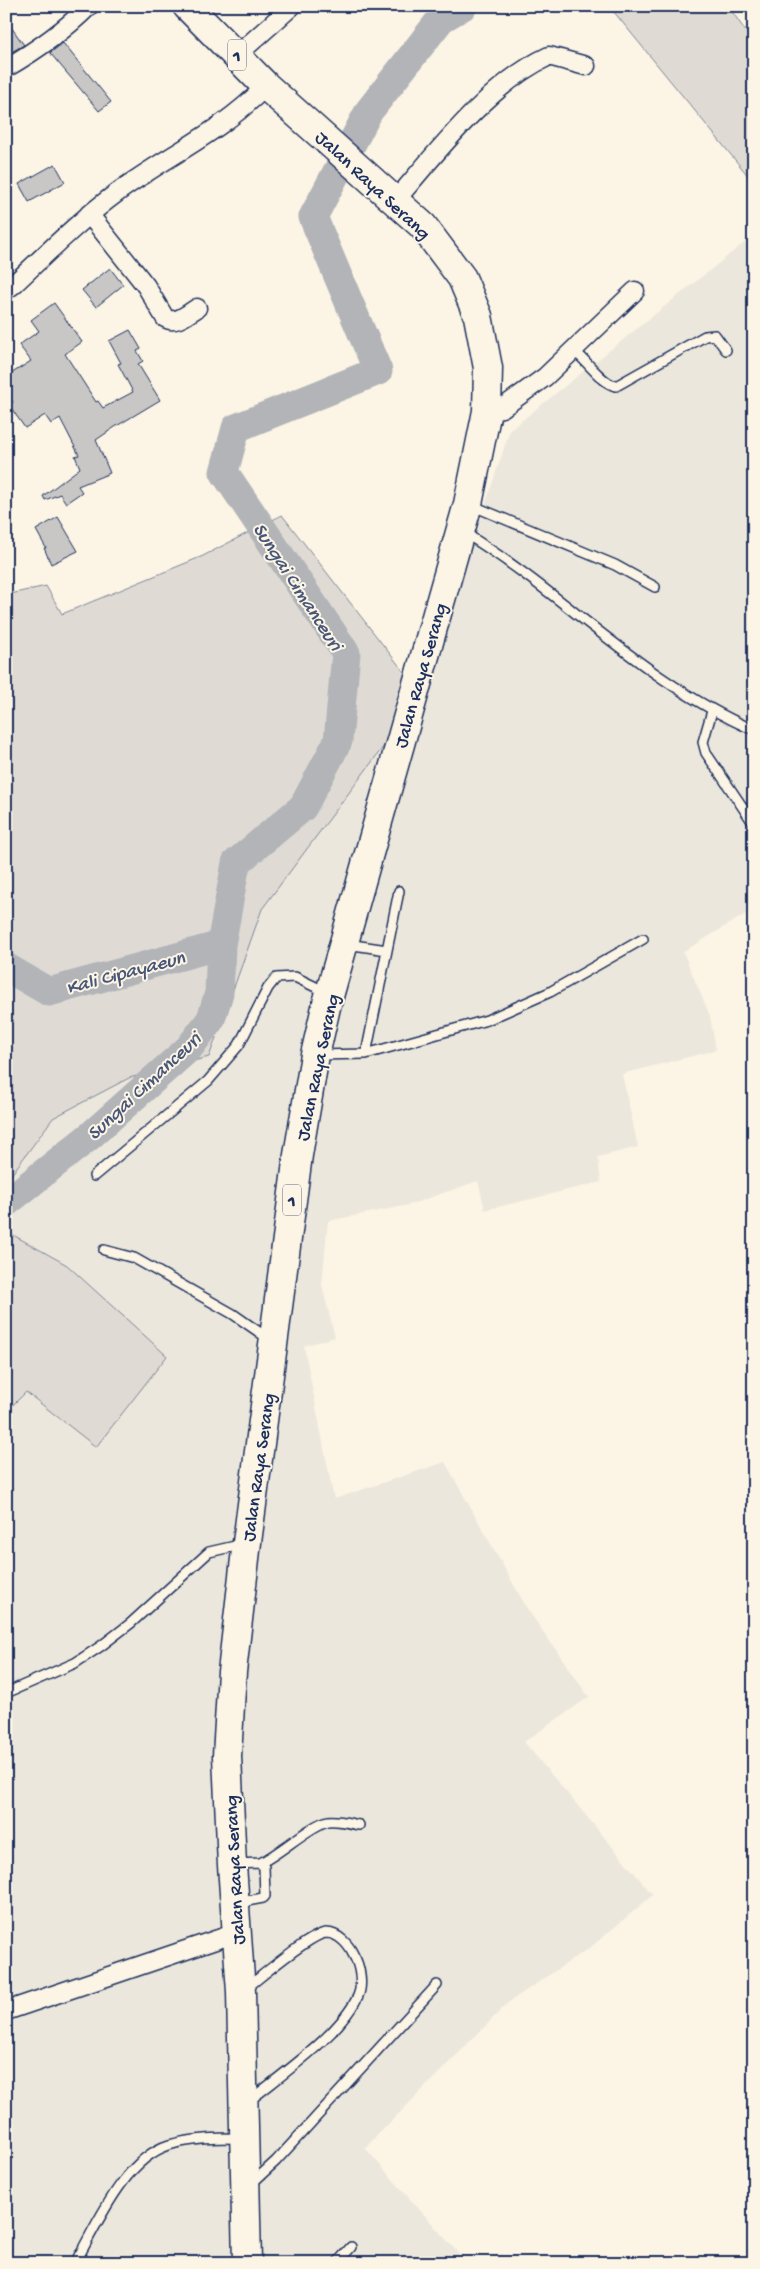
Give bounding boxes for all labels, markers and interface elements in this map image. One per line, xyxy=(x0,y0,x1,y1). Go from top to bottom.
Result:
road number: 1 xyxy=(228,40,246,70)
street label: Jalan Raya Serang xyxy=(309,127,434,246)
water label: Sungai Cimanceuri xyxy=(246,520,347,658)
street label: Jalan Raya Serang xyxy=(391,601,454,751)
water label: Kali Cipayaeun xyxy=(64,947,188,1001)
street label: Jalan Raya Serang xyxy=(293,992,346,1143)
water label: Sungai Cimanceuri xyxy=(84,1027,209,1146)
road number: 1 xyxy=(283,1184,301,1216)
street label: Jalan Raya Serang xyxy=(239,1392,282,1543)
street label: Jalan Raya Serang xyxy=(221,1794,252,1945)

